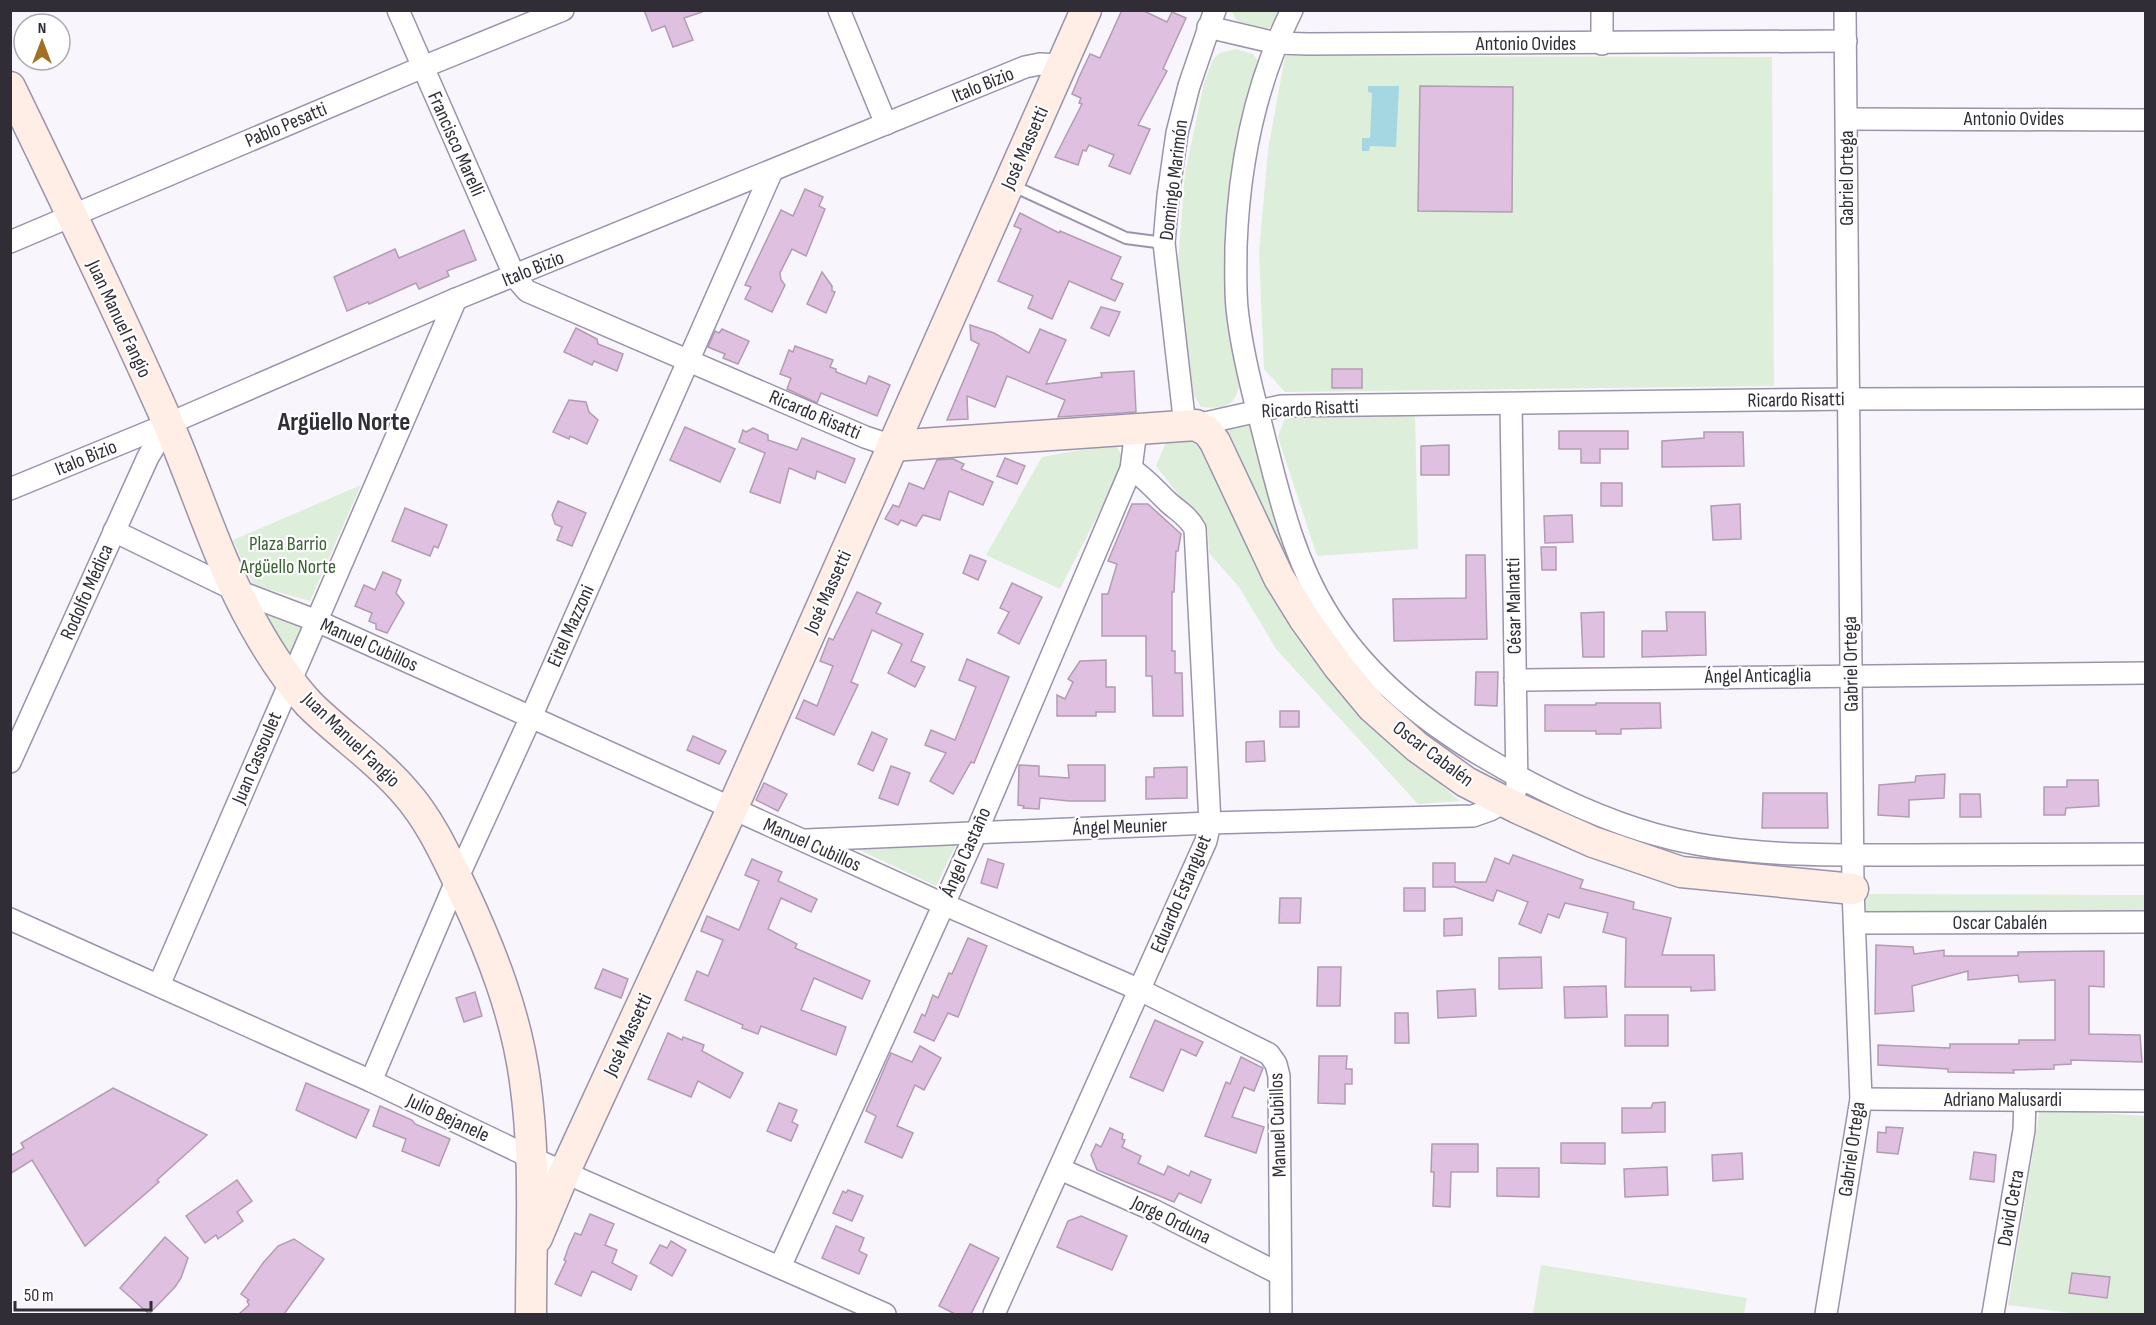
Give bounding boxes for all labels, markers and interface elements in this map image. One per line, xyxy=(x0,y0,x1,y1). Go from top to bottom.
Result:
north arrow xyxy=(12,12,72,72)
text: N xyxy=(38,19,46,38)
street label: Antonio Ovides xyxy=(1475,32,1576,56)
street label: Italo Bizio xyxy=(948,62,1018,108)
street label: Francisco Marelli xyxy=(422,88,490,200)
street label: Pablo Pesatti xyxy=(241,97,331,153)
street label: José Massetti xyxy=(996,103,1054,194)
street label: Antonio Ovides xyxy=(1963,107,2064,131)
street label: Domingo Marimón xyxy=(1155,118,1193,242)
street label: Gabriel Ortega xyxy=(1835,130,1859,226)
street label: Italo Bizio xyxy=(498,246,568,292)
street label: Juan Manuel Fangio xyxy=(81,256,157,382)
street label: Ricardo Risatti xyxy=(766,385,864,445)
street label: Ricardo Risatti xyxy=(1747,387,1845,413)
street label: Ricardo Risatti xyxy=(1261,394,1359,424)
district label: Argüello Norte xyxy=(277,407,410,438)
street label: Italo Bizio xyxy=(51,435,121,481)
park label: Plaza Barrio Argüello Norte xyxy=(239,532,336,579)
street label: Rodolfo Médica xyxy=(55,541,119,643)
street label: José Massetti xyxy=(799,547,857,638)
street label: César Malnatti xyxy=(1501,557,1527,655)
street label: Eitel Mazzoni xyxy=(542,581,600,671)
street label: Manuel Cubillos xyxy=(316,613,422,677)
street label: Gabriel Ortega xyxy=(1838,616,1864,712)
street label: Ángel Anticaglia xyxy=(1703,663,1812,689)
street label: Juan Manuel Fangio xyxy=(296,687,405,793)
street label: Juan Cassoulet xyxy=(227,708,287,809)
street label: Oscar Cabalén xyxy=(1388,716,1478,792)
street label: Ángel Castaño xyxy=(935,804,996,901)
street label: Manuel Cubillos xyxy=(759,813,865,877)
street label: Ángel Meunier xyxy=(1071,813,1168,841)
street label: Eduardo Estanguet xyxy=(1145,831,1217,957)
street label: Oscar Cabalén xyxy=(1953,911,2047,935)
street label: José Massetti xyxy=(598,990,658,1081)
street label: Manuel Cubillos xyxy=(1264,1072,1292,1178)
street label: Julio Bejanele xyxy=(402,1088,493,1148)
street label: Adriano Malusardi xyxy=(1943,1088,2062,1112)
street label: Gabriel Ortega xyxy=(1833,1100,1871,1198)
street label: David Cetra xyxy=(1992,1168,2030,1248)
street label: Jorge Orduna xyxy=(1127,1190,1214,1249)
scale bar xyxy=(15,1274,152,1312)
text: 50 m xyxy=(24,1285,54,1306)

